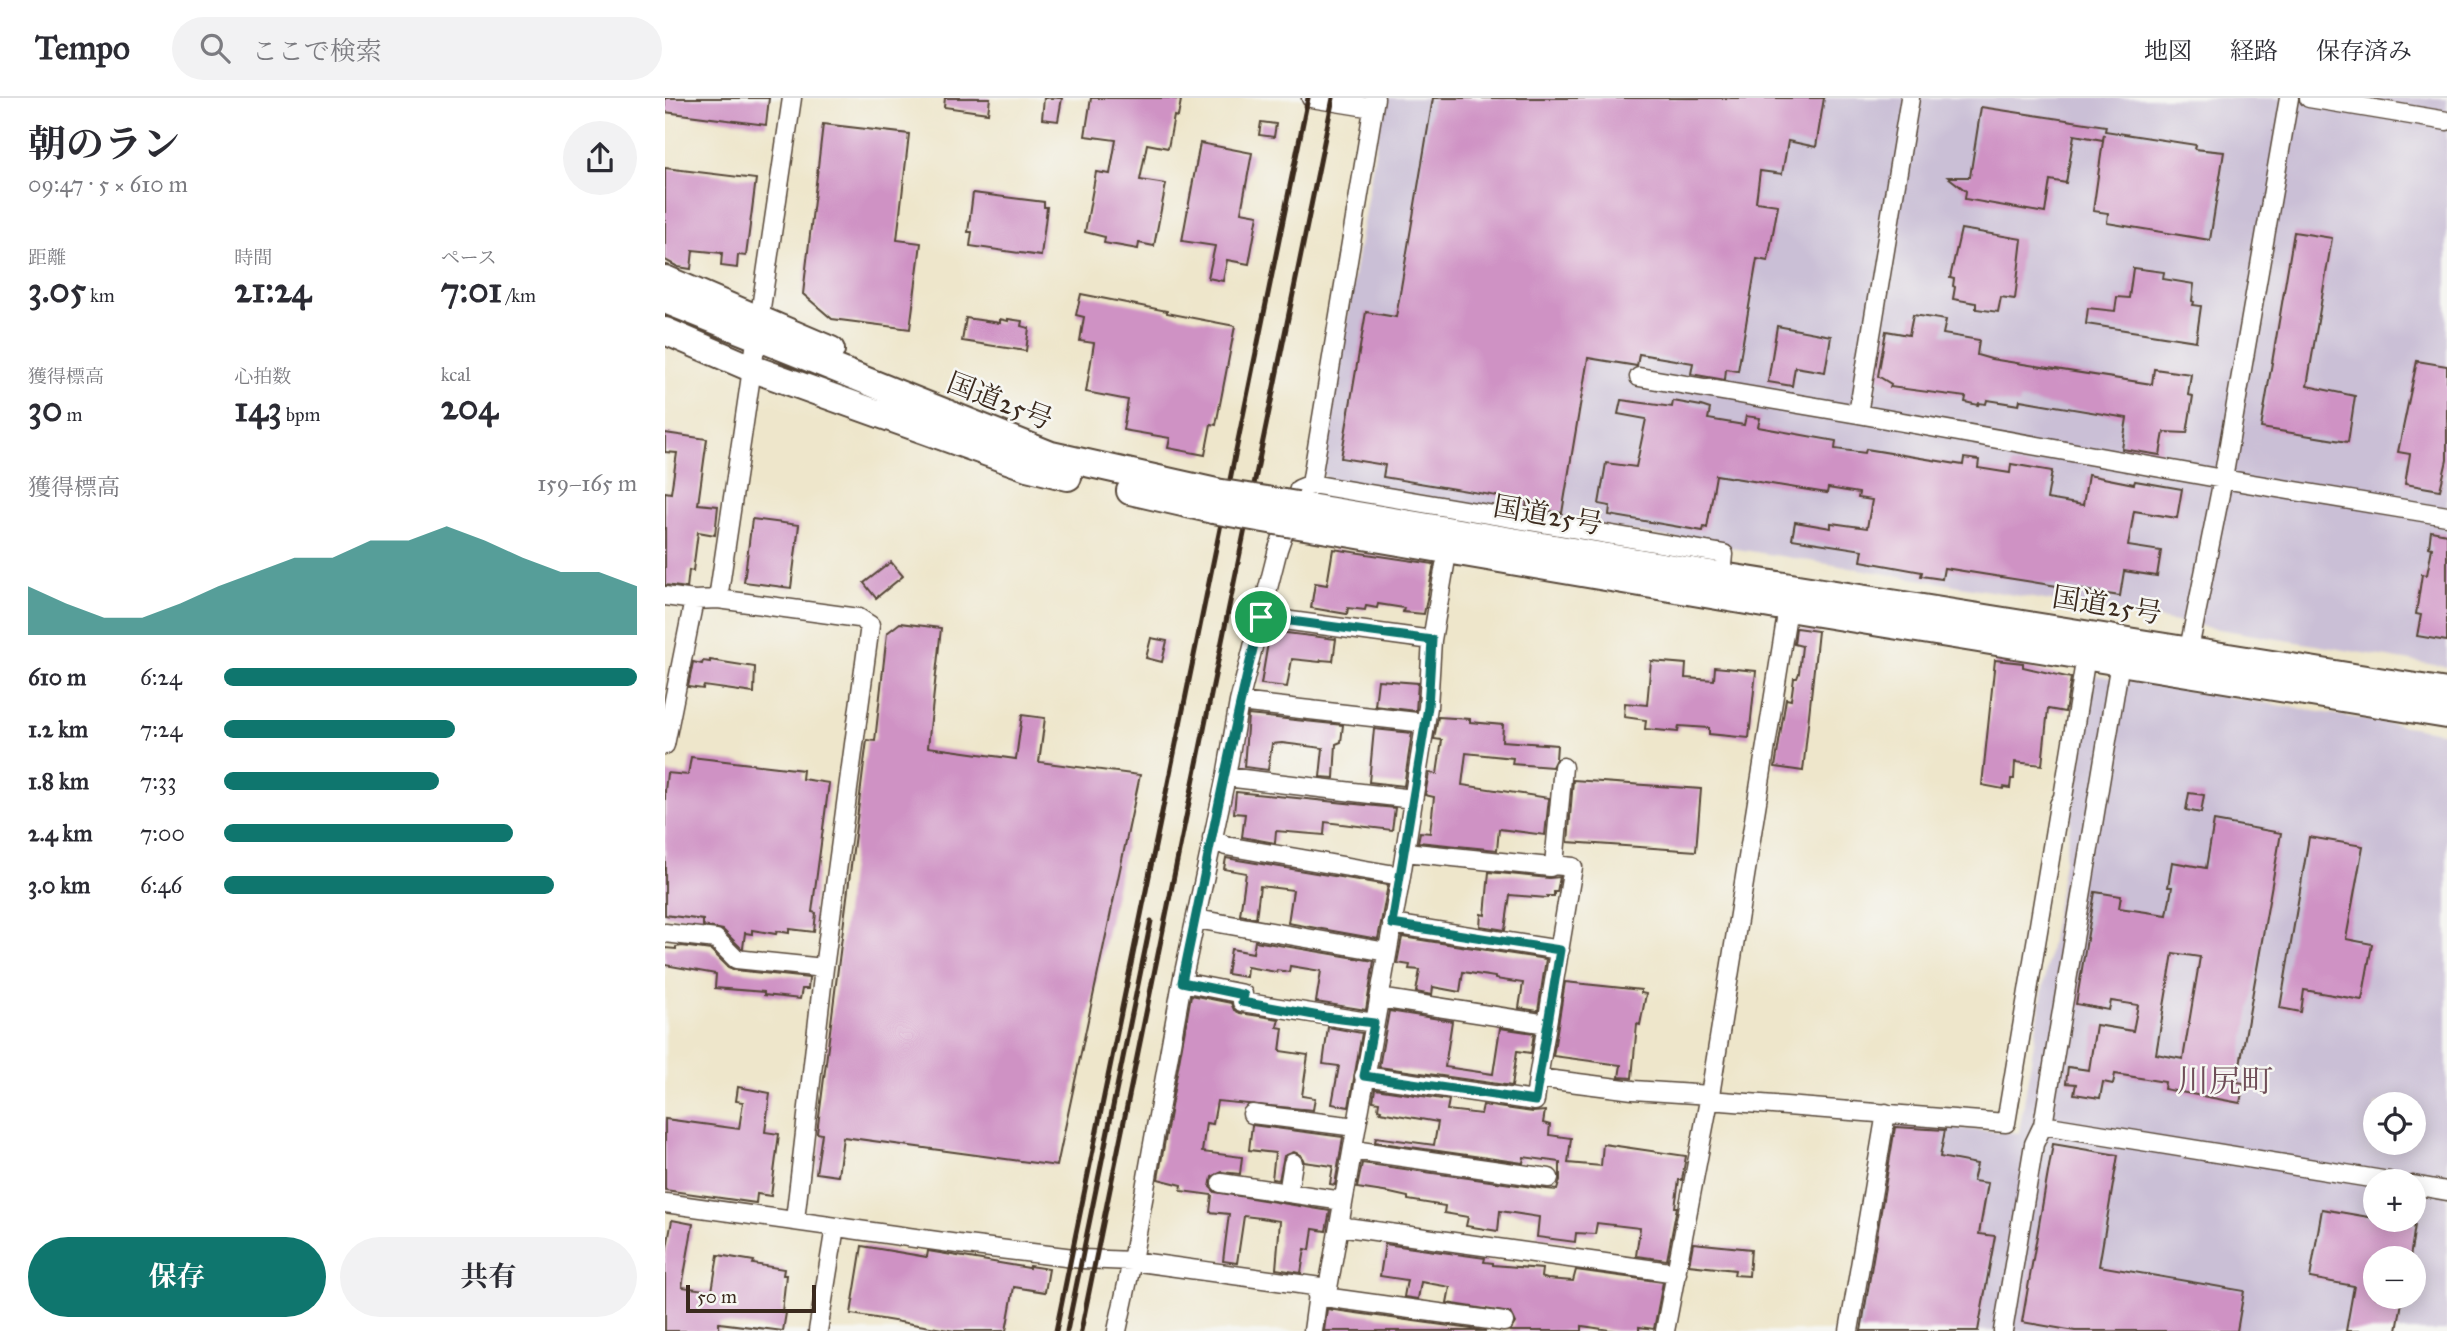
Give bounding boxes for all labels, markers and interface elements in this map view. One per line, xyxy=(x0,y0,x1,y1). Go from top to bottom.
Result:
search box xyxy=(172,17,662,80)
text: Tempo xyxy=(35,28,130,68)
icon: search xyxy=(196,29,234,67)
text: ここで検索 xyxy=(252,35,382,67)
text: 地図 xyxy=(2144,36,2192,66)
text: 経路 xyxy=(2230,36,2278,66)
text: 保存済み xyxy=(2316,36,2412,66)
text: 朝のラン xyxy=(28,121,180,167)
button: share xyxy=(563,121,637,195)
text: 09:47 · 5 × 610 m xyxy=(28,170,188,198)
text: 距離 xyxy=(28,246,66,269)
text: 時間 xyxy=(234,246,272,269)
text: ペース xyxy=(441,246,497,269)
text: 3.05 xyxy=(28,269,86,312)
text: 21:24 xyxy=(234,269,311,312)
text: 7:01 xyxy=(441,269,502,312)
text: km xyxy=(86,284,115,307)
text: /km xyxy=(502,284,536,307)
text: kcal xyxy=(441,363,471,386)
text: 獲得標高 xyxy=(28,365,104,388)
text: 心拍数 xyxy=(234,365,291,388)
street label: 国道25号 xyxy=(942,365,1058,437)
text: 204 xyxy=(441,386,498,429)
text: 30 xyxy=(28,388,62,431)
text: 143 xyxy=(234,388,282,431)
text: m xyxy=(62,403,82,426)
text: bpm xyxy=(282,403,320,426)
text: 159–165 m xyxy=(537,469,637,497)
text: 獲得標高 xyxy=(28,473,120,501)
street label: 国道25号 xyxy=(1490,488,1606,542)
street label: 国道25号 xyxy=(2050,579,2164,631)
pin xyxy=(1231,587,1291,647)
icon: arrive xyxy=(1242,598,1280,636)
text: 610 m xyxy=(28,663,86,691)
text: 6:24 xyxy=(140,663,182,691)
text: 1.2 km xyxy=(28,715,88,743)
text: 7:24 xyxy=(140,715,182,743)
text: 1.8 km xyxy=(28,767,89,795)
text: 7:33 xyxy=(140,767,176,795)
text: 2.4 km xyxy=(28,819,93,847)
text: 7:00 xyxy=(140,819,185,847)
text: 3.0 km xyxy=(28,871,90,899)
text: 6:46 xyxy=(140,871,182,899)
district label: 川尻町 xyxy=(2177,1062,2273,1101)
map controls xyxy=(2363,1092,2426,1309)
button: locate xyxy=(2363,1092,2426,1155)
button: + xyxy=(2363,1169,2426,1232)
button: 保存 xyxy=(28,1237,326,1317)
button: 共有 xyxy=(340,1237,637,1317)
button: − xyxy=(2363,1246,2426,1309)
scale bar xyxy=(686,1282,815,1314)
text: 50 m xyxy=(697,1285,737,1308)

